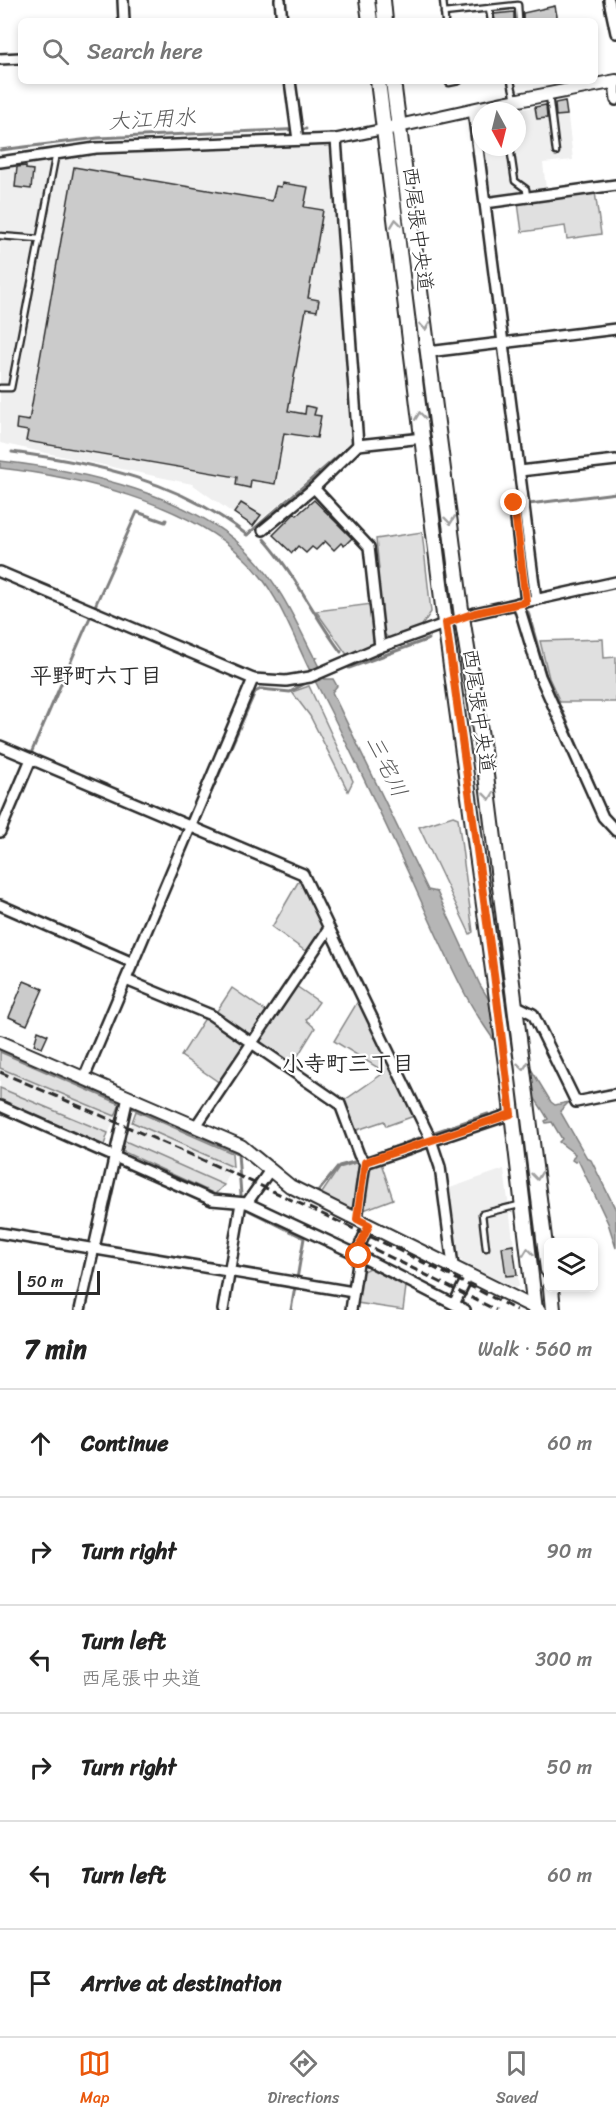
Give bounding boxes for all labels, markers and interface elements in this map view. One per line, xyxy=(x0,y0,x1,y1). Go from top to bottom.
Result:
search box xyxy=(18,18,598,84)
text: Search here xyxy=(87,32,203,71)
icon: search xyxy=(39,35,72,68)
water label: 大江用水 xyxy=(107,97,197,141)
north arrow xyxy=(472,102,526,156)
street label: 西尾張中央道 xyxy=(391,164,445,294)
one-way arrow xyxy=(391,218,403,227)
one-way arrow xyxy=(418,322,430,331)
one-way arrow xyxy=(414,412,427,421)
route end xyxy=(500,489,526,515)
one-way arrow xyxy=(443,515,455,524)
street label: 西尾張中央道 xyxy=(451,646,507,776)
district label: 平野町六丁目 xyxy=(30,656,162,695)
water label: 三宅川 xyxy=(355,728,419,804)
one-way arrow xyxy=(482,792,494,801)
district label: 小寺町三丁目 xyxy=(282,1044,414,1083)
one-way arrow xyxy=(517,1062,529,1071)
one-way arrow xyxy=(530,1171,543,1180)
map controls xyxy=(544,1238,598,1292)
button: layers xyxy=(544,1238,598,1292)
route start xyxy=(345,1242,371,1268)
one-way arrow xyxy=(522,1247,535,1257)
text: 50 m xyxy=(27,1267,63,1296)
scale bar xyxy=(18,1268,100,1296)
text: 7 min xyxy=(24,1326,87,1372)
text: Walk · 560 m xyxy=(478,1332,592,1367)
text: Continue xyxy=(81,1424,169,1463)
text: 60 m xyxy=(547,1426,592,1461)
icon: ahead xyxy=(24,1427,57,1460)
text: Turn right xyxy=(81,1532,176,1571)
text: 90 m xyxy=(547,1534,592,1569)
icon: right xyxy=(24,1535,57,1568)
text: Turn left xyxy=(81,1622,166,1661)
text: 300 m xyxy=(535,1642,592,1677)
icon: left xyxy=(24,1643,57,1676)
text: 西尾張中央道 xyxy=(81,1661,201,1696)
text: Turn right xyxy=(81,1748,176,1787)
text: 50 m xyxy=(547,1750,592,1785)
icon: right xyxy=(24,1751,57,1784)
text: Turn left xyxy=(81,1856,166,1895)
text: 60 m xyxy=(547,1858,592,1893)
icon: left xyxy=(24,1859,57,1892)
text: Arrive at destination xyxy=(81,1964,282,2003)
icon: arrive xyxy=(24,1967,57,2000)
tab: Map xyxy=(78,2047,111,2112)
tab: Directions xyxy=(268,2047,339,2112)
tab: Saved xyxy=(496,2047,538,2112)

